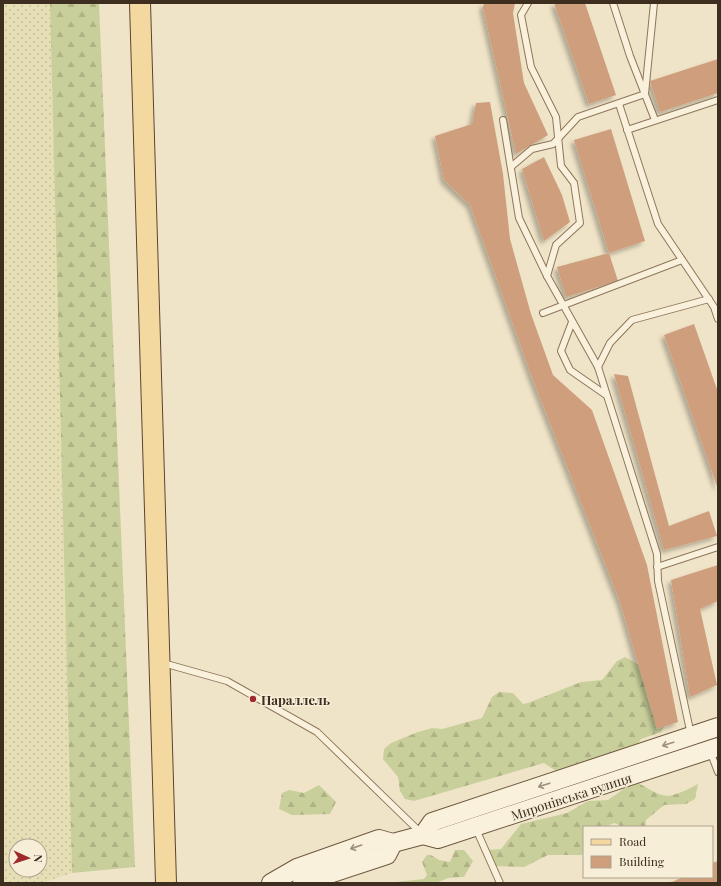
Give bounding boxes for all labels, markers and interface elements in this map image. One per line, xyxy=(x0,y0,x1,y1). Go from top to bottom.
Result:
place label: Параллель xyxy=(261,691,330,708)
marker: Параллель xyxy=(248,694,258,704)
one-way arrow xyxy=(661,741,674,748)
street label: Миронівська вулиця xyxy=(509,768,633,824)
one-way arrow xyxy=(539,781,551,789)
legend xyxy=(583,826,713,878)
text: Road xyxy=(619,833,646,849)
north arrow xyxy=(8,838,48,878)
one-way arrow xyxy=(350,844,363,851)
text: Building xyxy=(619,853,665,869)
text: N xyxy=(31,854,46,863)

